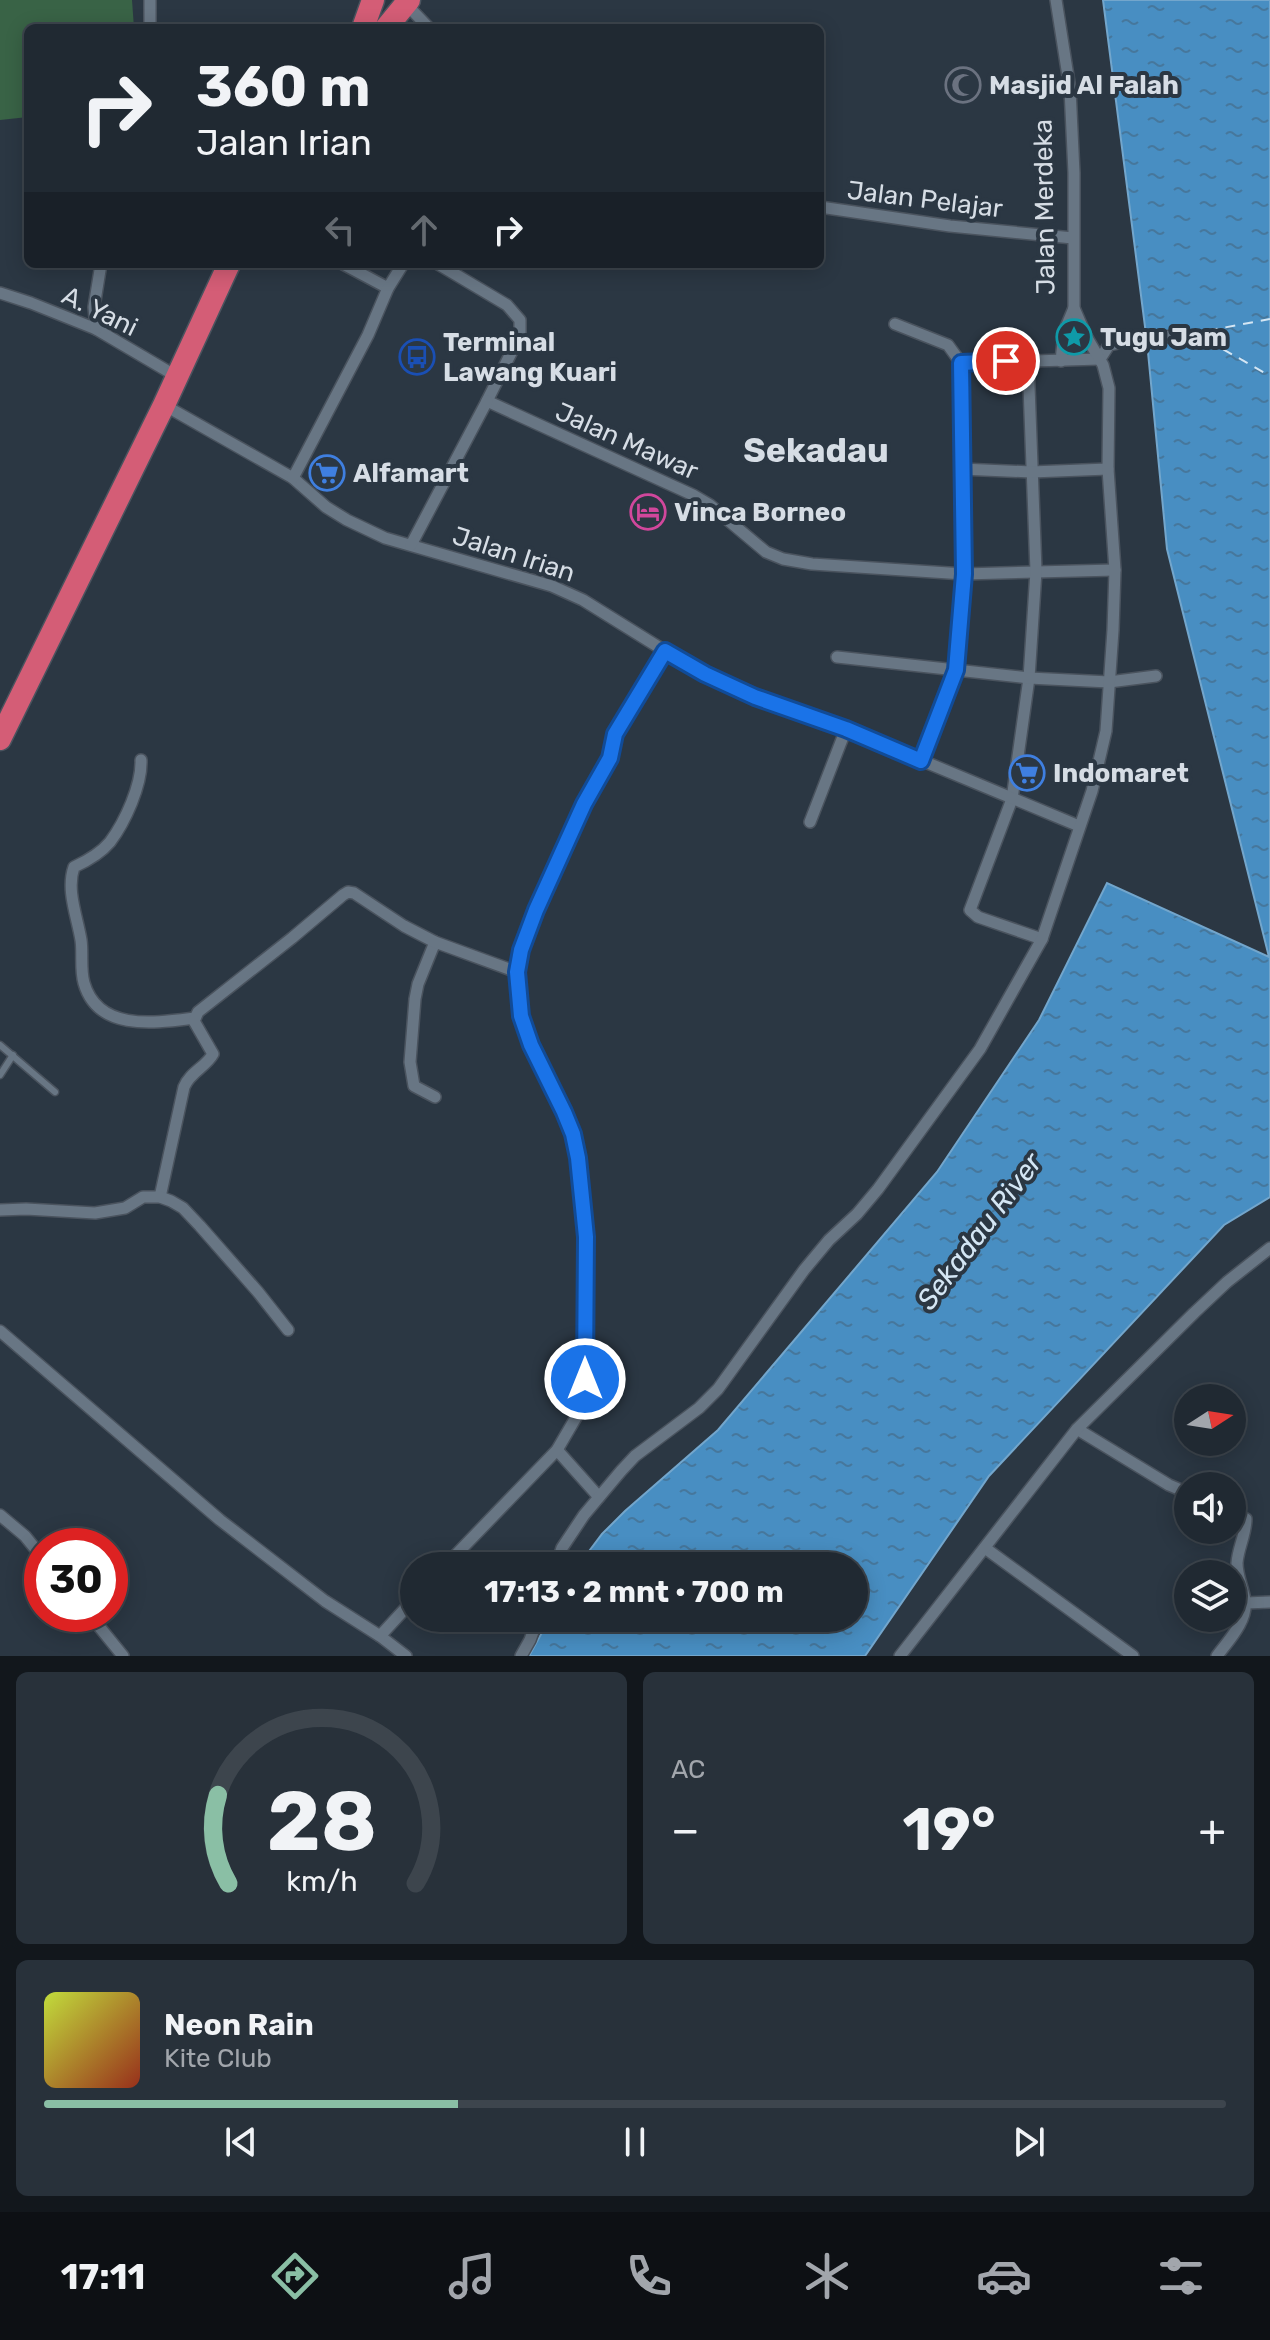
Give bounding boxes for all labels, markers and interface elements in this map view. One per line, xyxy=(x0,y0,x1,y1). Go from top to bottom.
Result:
text: 360 m xyxy=(196,54,371,120)
icon: right xyxy=(64,56,168,160)
mosque icon: Masjid Al Falah xyxy=(944,66,982,104)
place label: Masjid Al Falah xyxy=(989,70,1179,101)
street label: Jalan Merdeka xyxy=(1027,119,1062,295)
text: Jalan Irian xyxy=(196,121,372,164)
street label: Jalan Pelajar xyxy=(845,175,1005,224)
icon: left xyxy=(318,208,362,252)
icon: ahead xyxy=(402,208,446,252)
icon: right xyxy=(486,208,530,252)
street label: A. Yani xyxy=(57,280,143,343)
place icon: Tugu Jam xyxy=(1055,318,1093,356)
place label: Tugu Jam xyxy=(1100,322,1227,353)
place label: Terminal Lawang Kuari xyxy=(443,327,617,388)
pin xyxy=(972,327,1040,395)
bus stop icon: Terminal Lawang Kuari xyxy=(398,338,436,376)
icon: arrive xyxy=(984,339,1028,383)
street label: Jalan Mawar xyxy=(551,396,703,487)
district label: Sekadau xyxy=(743,430,889,471)
supermarket icon: Alfamart xyxy=(308,454,346,492)
place label: Alfamart xyxy=(353,458,469,489)
hotel icon: Vinca Borneo xyxy=(629,493,667,531)
place label: Vinca Borneo xyxy=(674,497,846,528)
street label: Jalan Irian xyxy=(449,520,579,589)
supermarket icon: Indomaret xyxy=(1008,754,1046,792)
place label: Indomaret xyxy=(1053,758,1189,789)
water label: Sekadau River xyxy=(910,1146,1050,1316)
position arrow xyxy=(543,1337,627,1421)
north arrow xyxy=(1174,1384,1246,1456)
map controls xyxy=(1174,1384,1246,1632)
button: sound xyxy=(1174,1472,1246,1544)
speed limit sign: 30 xyxy=(24,1528,128,1632)
button: layers xyxy=(1174,1560,1246,1632)
text: 17:13 · 2 mnt · 700 m xyxy=(484,1574,784,1610)
text: AC xyxy=(671,1754,705,1785)
text: 28 xyxy=(266,1772,377,1871)
text: 19° xyxy=(903,1794,996,1865)
text: − xyxy=(671,1804,700,1856)
text: + xyxy=(1199,1804,1226,1856)
text: km/h xyxy=(286,1864,357,1898)
text: Neon Rain xyxy=(164,2007,314,2043)
text: Kite Club xyxy=(164,2043,272,2074)
icon: previous xyxy=(219,2120,263,2164)
icon: pause xyxy=(613,2120,657,2164)
icon: next xyxy=(1007,2120,1051,2164)
icon: directions xyxy=(267,2248,323,2304)
icon: music xyxy=(444,2248,500,2304)
icon: phone xyxy=(621,2248,677,2304)
icon: climate xyxy=(799,2248,855,2304)
icon: car xyxy=(976,2248,1032,2304)
icon: filters xyxy=(1153,2248,1209,2304)
text: 17:11 xyxy=(61,2255,145,2298)

